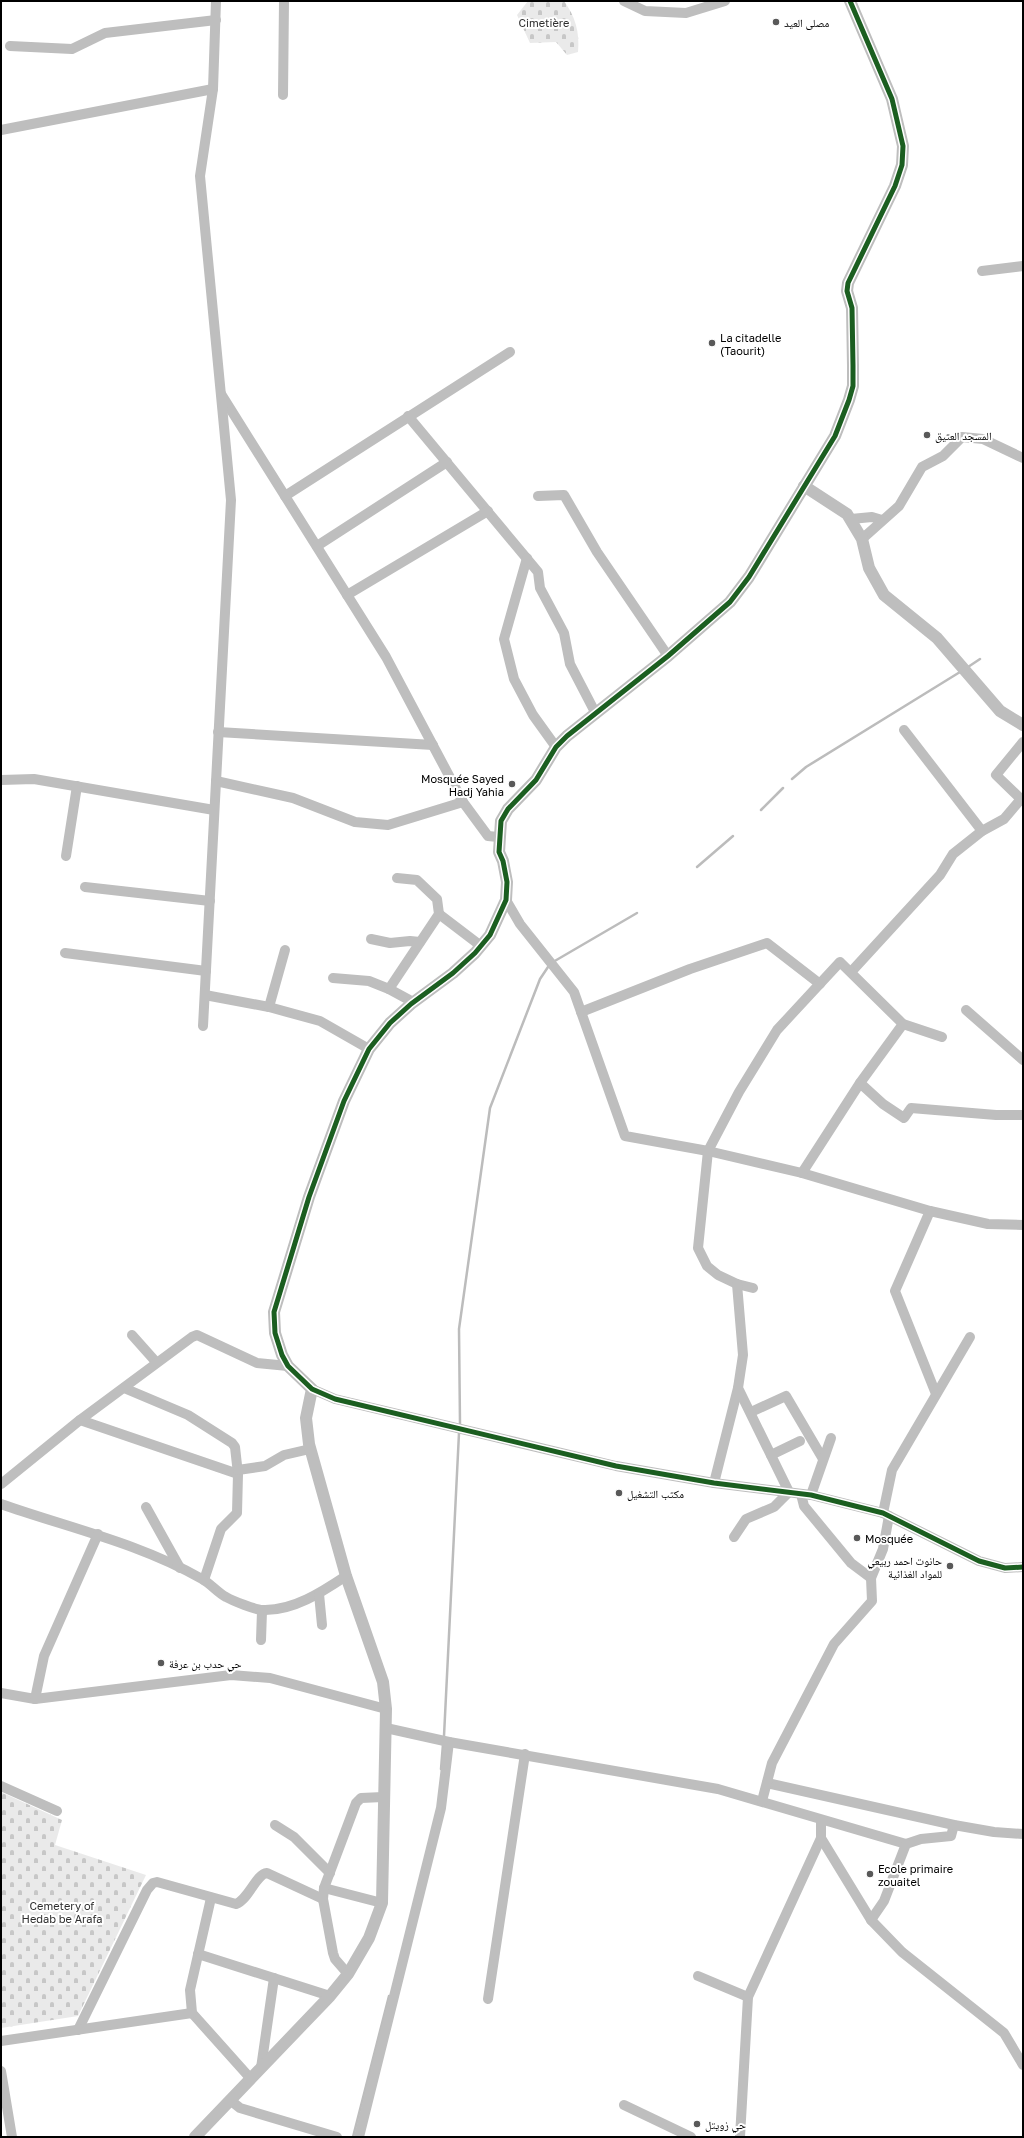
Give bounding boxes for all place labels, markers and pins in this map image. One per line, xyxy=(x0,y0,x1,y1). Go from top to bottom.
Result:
place label: مصلى العيد xyxy=(784,16,829,30)
marker: مصلى العيد xyxy=(771,17,781,27)
place label: La citadelle (Taourit) xyxy=(720,331,781,357)
marker: La citadelle (Taourit) xyxy=(707,338,717,348)
place label: المسجد العتيق xyxy=(935,429,992,443)
marker: المسجد العتيق xyxy=(922,430,932,440)
place label: Mosquée Sayed Hadj Yahia xyxy=(421,772,504,798)
marker: Mosquée Sayed Hadj Yahia xyxy=(507,779,517,789)
place label: مكتب التشغيل xyxy=(627,1487,684,1501)
marker: مكتب التشغيل xyxy=(614,1488,624,1498)
place label: Mosquée xyxy=(865,1532,913,1545)
marker: Mosquée xyxy=(852,1533,862,1543)
place label: حانوت احمد ربيعي للمواد الغذائية xyxy=(867,1554,942,1580)
marker: حانوت احمد ربيعي للمواد الغذائية xyxy=(945,1561,955,1571)
place label: حي حدب بن عرفة xyxy=(169,1657,242,1672)
marker: حي حدب بن عرفة xyxy=(156,1658,166,1668)
place label: Ecole primaire zouaitel xyxy=(878,1862,953,1888)
marker: Ecole primaire zouaitel xyxy=(865,1869,875,1879)
place label: حي زويتل xyxy=(705,2118,746,2133)
marker: حي زويتل xyxy=(692,2119,702,2129)

